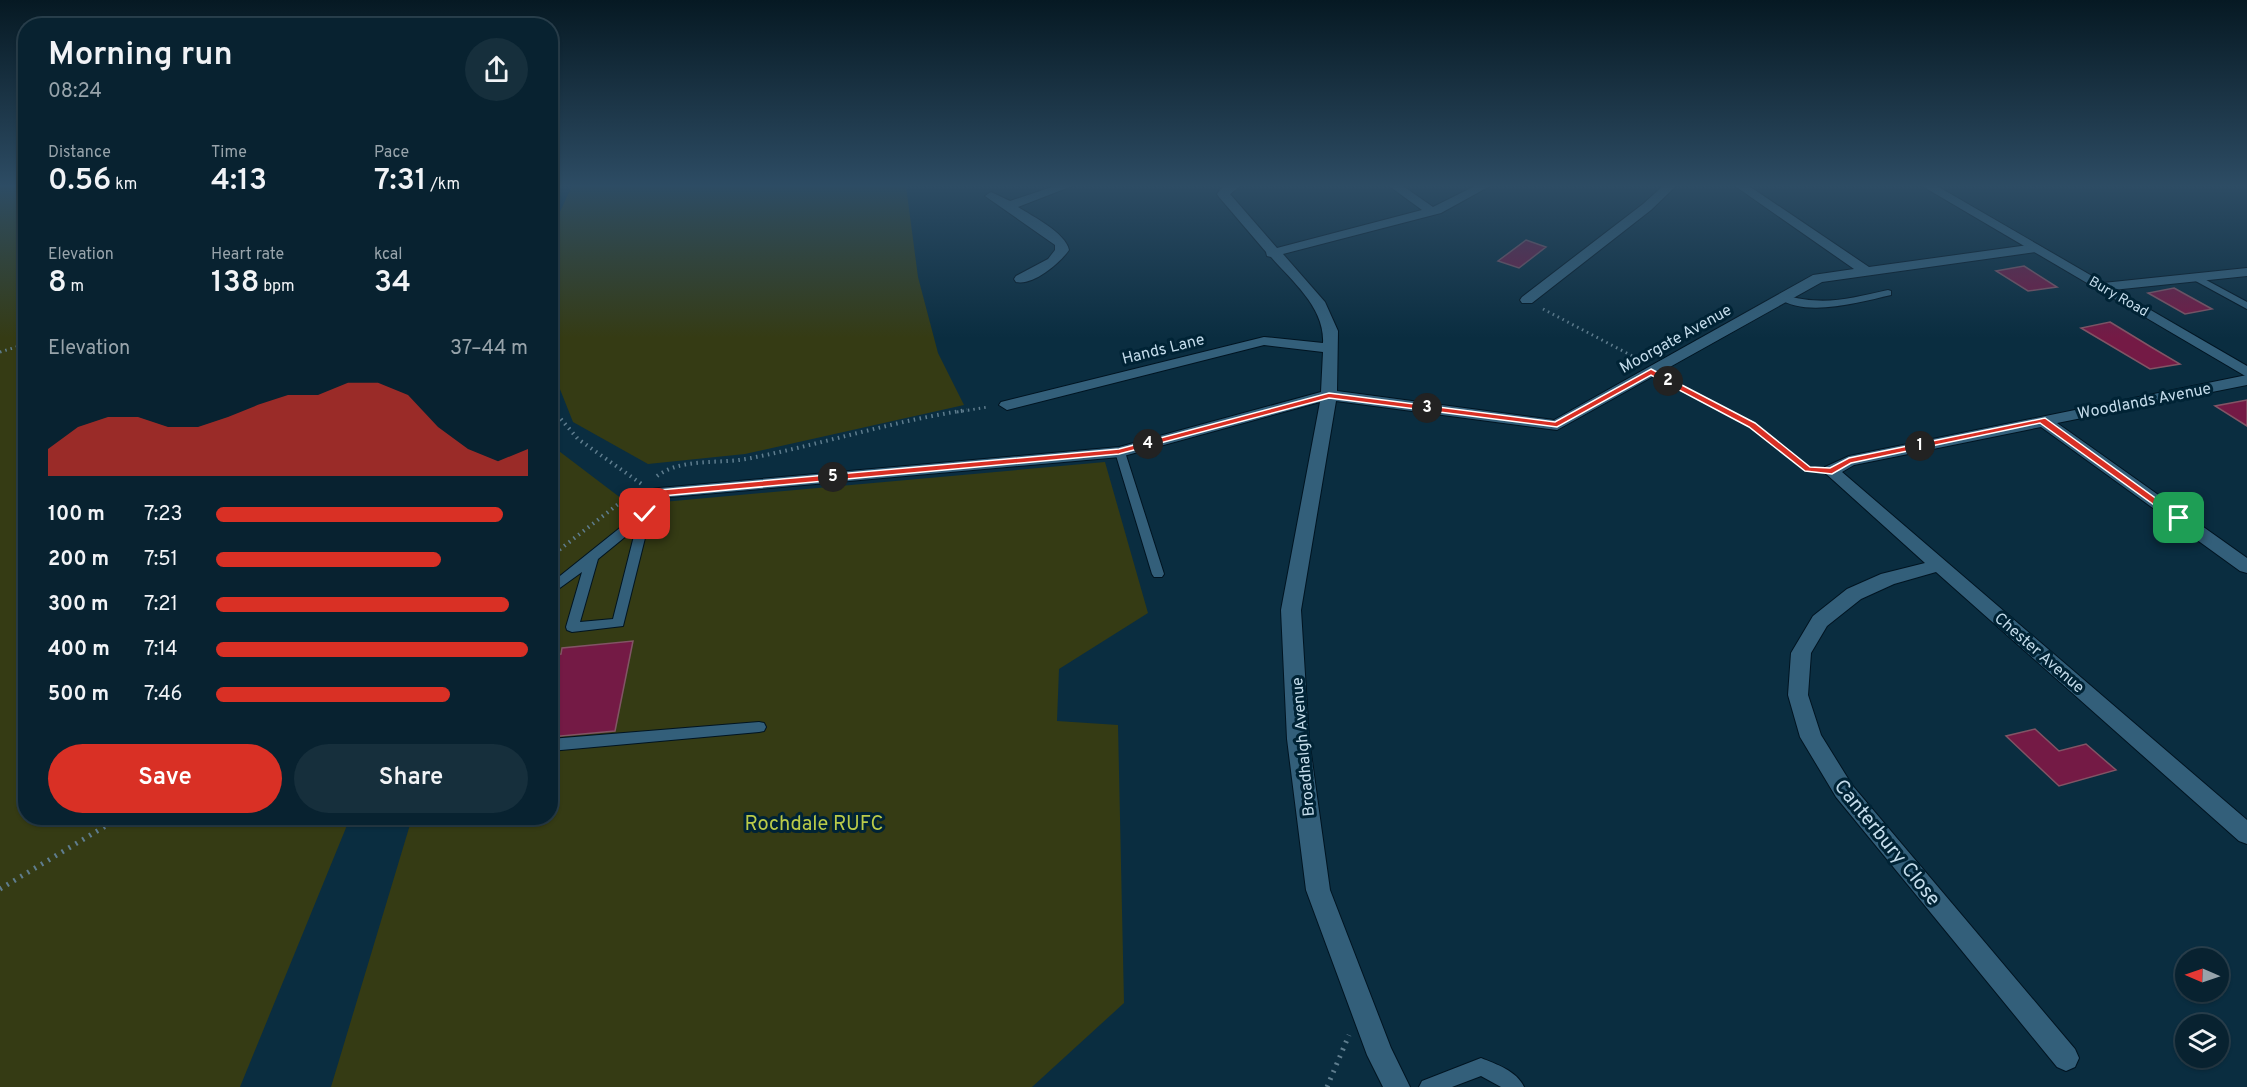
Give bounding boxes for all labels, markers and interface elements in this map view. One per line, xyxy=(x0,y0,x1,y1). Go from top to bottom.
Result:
text: Morning run xyxy=(48,35,233,77)
button: share xyxy=(465,38,528,101)
text: 08:24 xyxy=(48,79,102,105)
text: Distance xyxy=(48,143,111,163)
text: Time xyxy=(211,143,247,163)
text: Pace xyxy=(374,143,409,163)
text: 0.56 xyxy=(48,163,111,200)
text: 4:13 xyxy=(211,163,267,200)
text: 7:31 xyxy=(374,163,426,200)
text: km xyxy=(111,175,137,195)
text: /km xyxy=(426,175,460,195)
text: Elevation xyxy=(48,245,114,265)
text: Heart rate xyxy=(211,245,284,265)
text: kcal xyxy=(374,245,402,265)
text: 8 xyxy=(48,265,67,302)
text: 138 xyxy=(211,265,259,302)
text: 34 xyxy=(374,265,411,302)
street label: Bury Road xyxy=(2085,273,2151,321)
text: m xyxy=(67,277,84,297)
text: bpm xyxy=(259,277,295,297)
street label: Moorgate Avenue xyxy=(1616,301,1736,379)
street label: Hands Lane xyxy=(1120,330,1207,370)
text: Elevation xyxy=(48,336,130,362)
text: 37–44 m xyxy=(450,336,528,362)
pin: 2 xyxy=(1653,366,1683,396)
text: 2 xyxy=(1663,371,1673,391)
street label: Woodlands Avenue xyxy=(2076,379,2213,425)
pin: 3 xyxy=(1412,393,1442,423)
text: 3 xyxy=(1422,398,1432,418)
pin: 4 xyxy=(1133,429,1163,459)
pin: 1 xyxy=(1905,431,1935,461)
text: 4 xyxy=(1143,434,1153,454)
text: 1 xyxy=(1917,436,1923,456)
pin: 5 xyxy=(818,462,848,492)
text: 5 xyxy=(828,467,838,487)
pin xyxy=(619,488,670,539)
pin xyxy=(2153,492,2204,543)
icon: check xyxy=(628,497,661,530)
icon: arrive xyxy=(2162,501,2195,534)
text: 100 m xyxy=(48,502,105,528)
text: 7:23 xyxy=(144,502,182,528)
text: 200 m xyxy=(48,547,109,573)
text: 7:51 xyxy=(144,547,178,573)
text: 300 m xyxy=(48,592,109,618)
text: 7:21 xyxy=(144,592,178,618)
street label: Chester Avenue xyxy=(1990,609,2088,698)
text: 400 m xyxy=(48,637,110,663)
text: 7:14 xyxy=(144,637,178,663)
street label: Broadhalgh Avenue xyxy=(1288,676,1320,817)
text: 500 m xyxy=(48,682,109,708)
text: 7:46 xyxy=(144,682,183,708)
button: Save xyxy=(48,744,282,813)
button: Share xyxy=(294,744,528,813)
street label: Canterbury Close xyxy=(1827,775,1946,912)
park label: Rochdale RUFC xyxy=(745,812,883,838)
north arrow xyxy=(2175,948,2229,1002)
map controls xyxy=(2175,948,2229,1068)
button: layers xyxy=(2175,1014,2229,1068)

